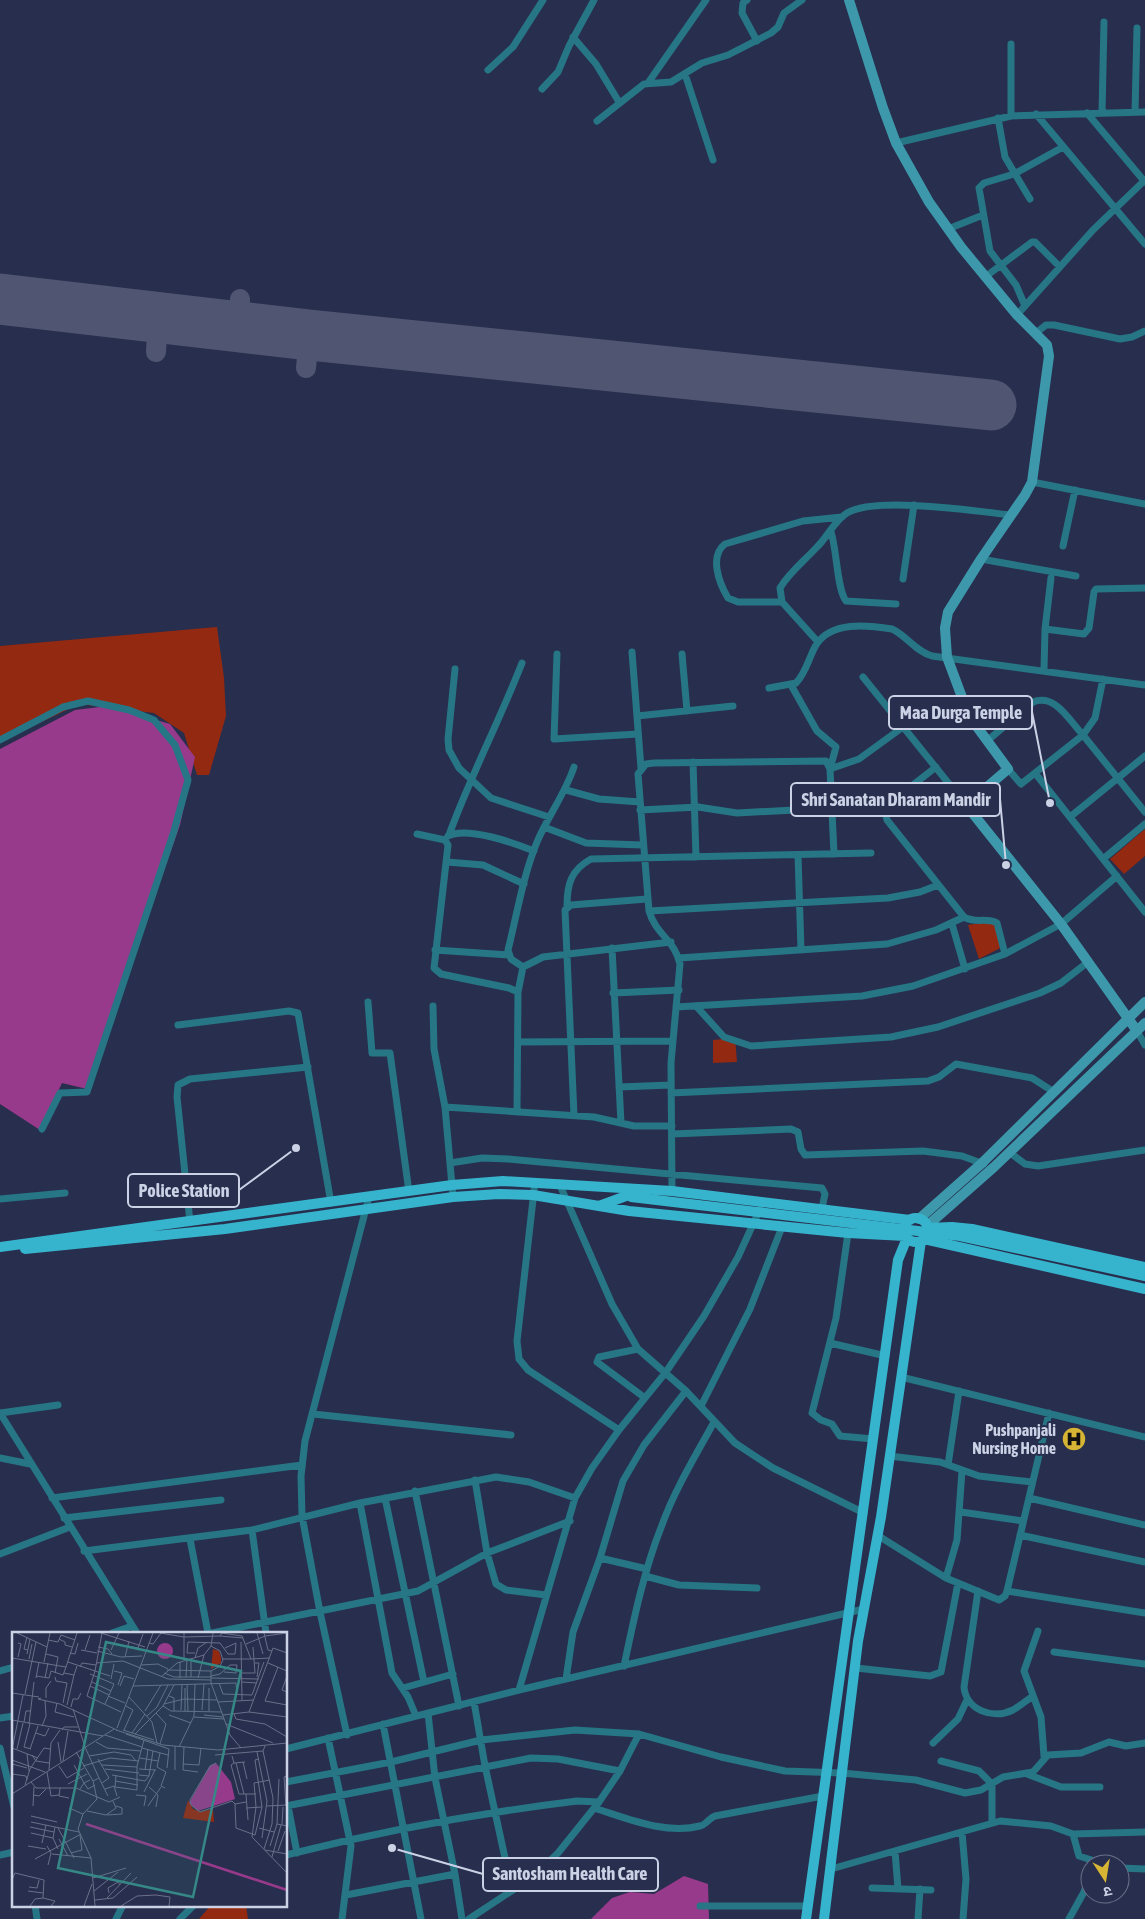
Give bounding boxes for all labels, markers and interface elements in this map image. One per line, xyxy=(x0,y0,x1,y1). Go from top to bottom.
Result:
callout: Maa Durga Temple xyxy=(889,696,1032,729)
text: Maa Durga Temple xyxy=(900,702,1022,723)
callout: Shri Sanatan Dharam Mandir xyxy=(791,783,1000,816)
text: Shri Sanatan Dharam Mandir xyxy=(801,789,991,810)
callout: Police Station xyxy=(128,1174,239,1207)
text: Police Station xyxy=(139,1180,230,1201)
place label: Pushpanjali Nursing Home xyxy=(972,1421,1056,1457)
hospital icon: Pushpanjali Nursing Home xyxy=(1061,1426,1087,1452)
inset map xyxy=(12,1632,288,1906)
north arrow xyxy=(1080,1854,1130,1904)
callout: Santosham Health Care xyxy=(483,1858,658,1891)
text: Santosham Health Care xyxy=(492,1863,648,1884)
text: उ xyxy=(1101,1883,1113,1901)

